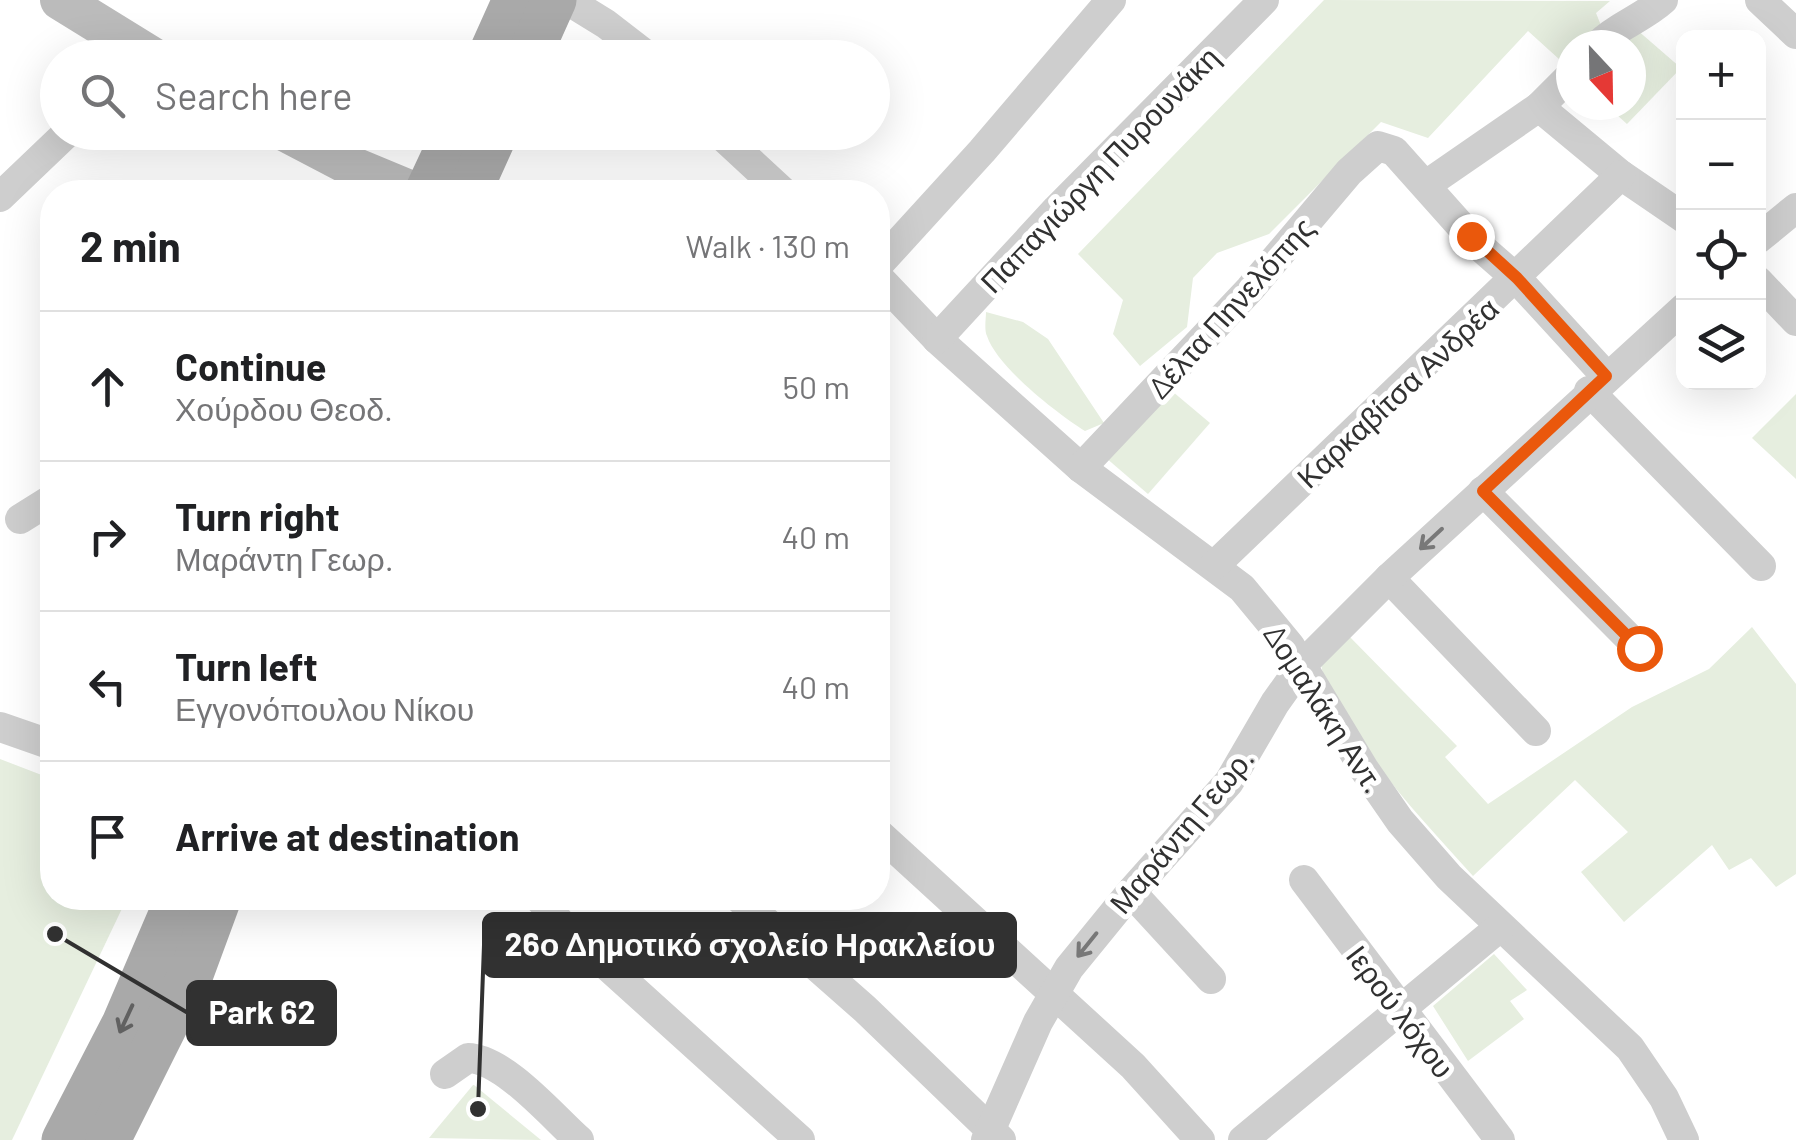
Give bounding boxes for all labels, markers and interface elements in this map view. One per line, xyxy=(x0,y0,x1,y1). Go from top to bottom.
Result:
north arrow xyxy=(1556,30,1646,120)
map controls xyxy=(1676,30,1766,390)
button: + xyxy=(1676,30,1766,120)
street label: Παπαγιώργη Πυρουνάκη xyxy=(972,39,1226,299)
search box xyxy=(40,40,890,150)
icon: search xyxy=(75,68,130,123)
text: Search here xyxy=(155,72,353,118)
button: − xyxy=(1676,120,1766,210)
street label: Δέλτα Πηνελόπης xyxy=(1139,209,1321,405)
button: locate xyxy=(1676,210,1766,300)
route end xyxy=(1449,214,1495,260)
text: 2 min xyxy=(80,220,181,270)
text: Walk · 130 m xyxy=(686,226,850,264)
street label: Καρκαβίτσα Ανδρέα xyxy=(1289,289,1505,495)
button: layers xyxy=(1676,300,1766,390)
text: Continue xyxy=(175,343,326,389)
icon: ahead xyxy=(80,359,135,414)
text: 50 m xyxy=(783,367,850,405)
text: Χούρδου Θεοδ. xyxy=(175,389,393,427)
text: Turn right xyxy=(175,493,340,539)
icon: right xyxy=(80,509,135,564)
text: 40 m xyxy=(781,517,850,555)
one-way arrow xyxy=(1419,527,1444,550)
text: Μαράντη Γεωρ. xyxy=(175,539,394,577)
street label: Δομαλάκη Αντ. xyxy=(1257,617,1393,799)
route start xyxy=(1617,626,1663,672)
text: Turn left xyxy=(175,643,318,689)
icon: left xyxy=(80,659,135,714)
text: 40 m xyxy=(781,667,850,705)
text: Εγγονόπουλου Νίκου xyxy=(175,689,474,727)
street label: Μαράντη Γεωρ. xyxy=(1101,740,1261,920)
icon: arrive xyxy=(80,809,135,864)
text: Arrive at destination xyxy=(175,813,520,859)
callout: 26ο Δημοτικό σχολείο Ηρακλείου xyxy=(484,914,1015,976)
text: 26ο Δημοτικό σχολείο Ηρακλείου xyxy=(505,924,995,963)
one-way arrow xyxy=(1077,931,1098,958)
street label: Ιερού λόχου xyxy=(1340,938,1462,1084)
callout: Park 62 xyxy=(188,982,335,1044)
text: Park 62 xyxy=(209,992,315,1030)
one-way arrow xyxy=(115,1003,134,1033)

